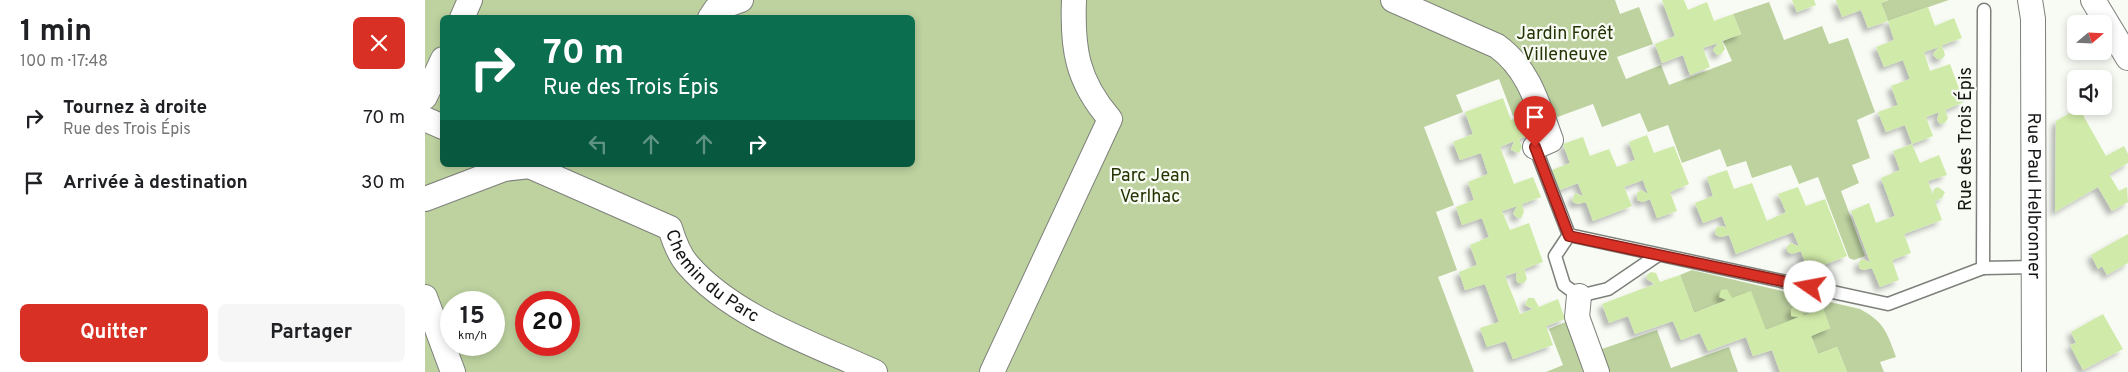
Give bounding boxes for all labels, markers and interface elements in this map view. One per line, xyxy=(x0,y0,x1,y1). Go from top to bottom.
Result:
text: 1 min xyxy=(20,14,92,51)
north arrow xyxy=(2067,15,2113,60)
map controls xyxy=(2067,15,2112,115)
button: close xyxy=(353,17,405,69)
park label: Jardin Forêt Villeneuve xyxy=(1516,23,1614,67)
text: 70 m xyxy=(543,32,624,76)
icon: right xyxy=(460,35,525,100)
text: 100 m · 17:48 xyxy=(20,52,108,72)
street label: Rue des Trois Épis xyxy=(1953,67,1978,211)
button: sound xyxy=(2067,70,2112,115)
text: Rue des Trois Épis xyxy=(543,75,719,102)
text: Tournez à droite xyxy=(63,96,207,120)
pin xyxy=(1514,96,1556,147)
icon: arrive xyxy=(1521,103,1549,131)
icon: right xyxy=(20,104,48,132)
text: 70 m xyxy=(363,106,405,130)
street label: Rue Paul Helbronner xyxy=(2022,112,2045,279)
text: Rue des Trois Épis xyxy=(63,120,191,140)
icon: left xyxy=(584,130,612,158)
icon: ahead xyxy=(637,130,665,158)
icon: ahead xyxy=(690,130,718,158)
icon: right xyxy=(743,130,771,158)
park label: Parc Jean Verlhac xyxy=(1110,165,1190,209)
icon: arrive xyxy=(20,169,48,197)
text: Arrivée à destination xyxy=(63,171,248,195)
text: 30 m xyxy=(361,171,405,195)
street label: Chemin du Parc xyxy=(660,226,763,328)
position arrow xyxy=(1783,260,1835,312)
speed limit sign: 20 xyxy=(515,291,580,356)
text: 15 xyxy=(460,301,485,333)
button: Quitter xyxy=(20,304,208,362)
button: Partager xyxy=(218,304,405,362)
text: km/h xyxy=(458,328,487,344)

